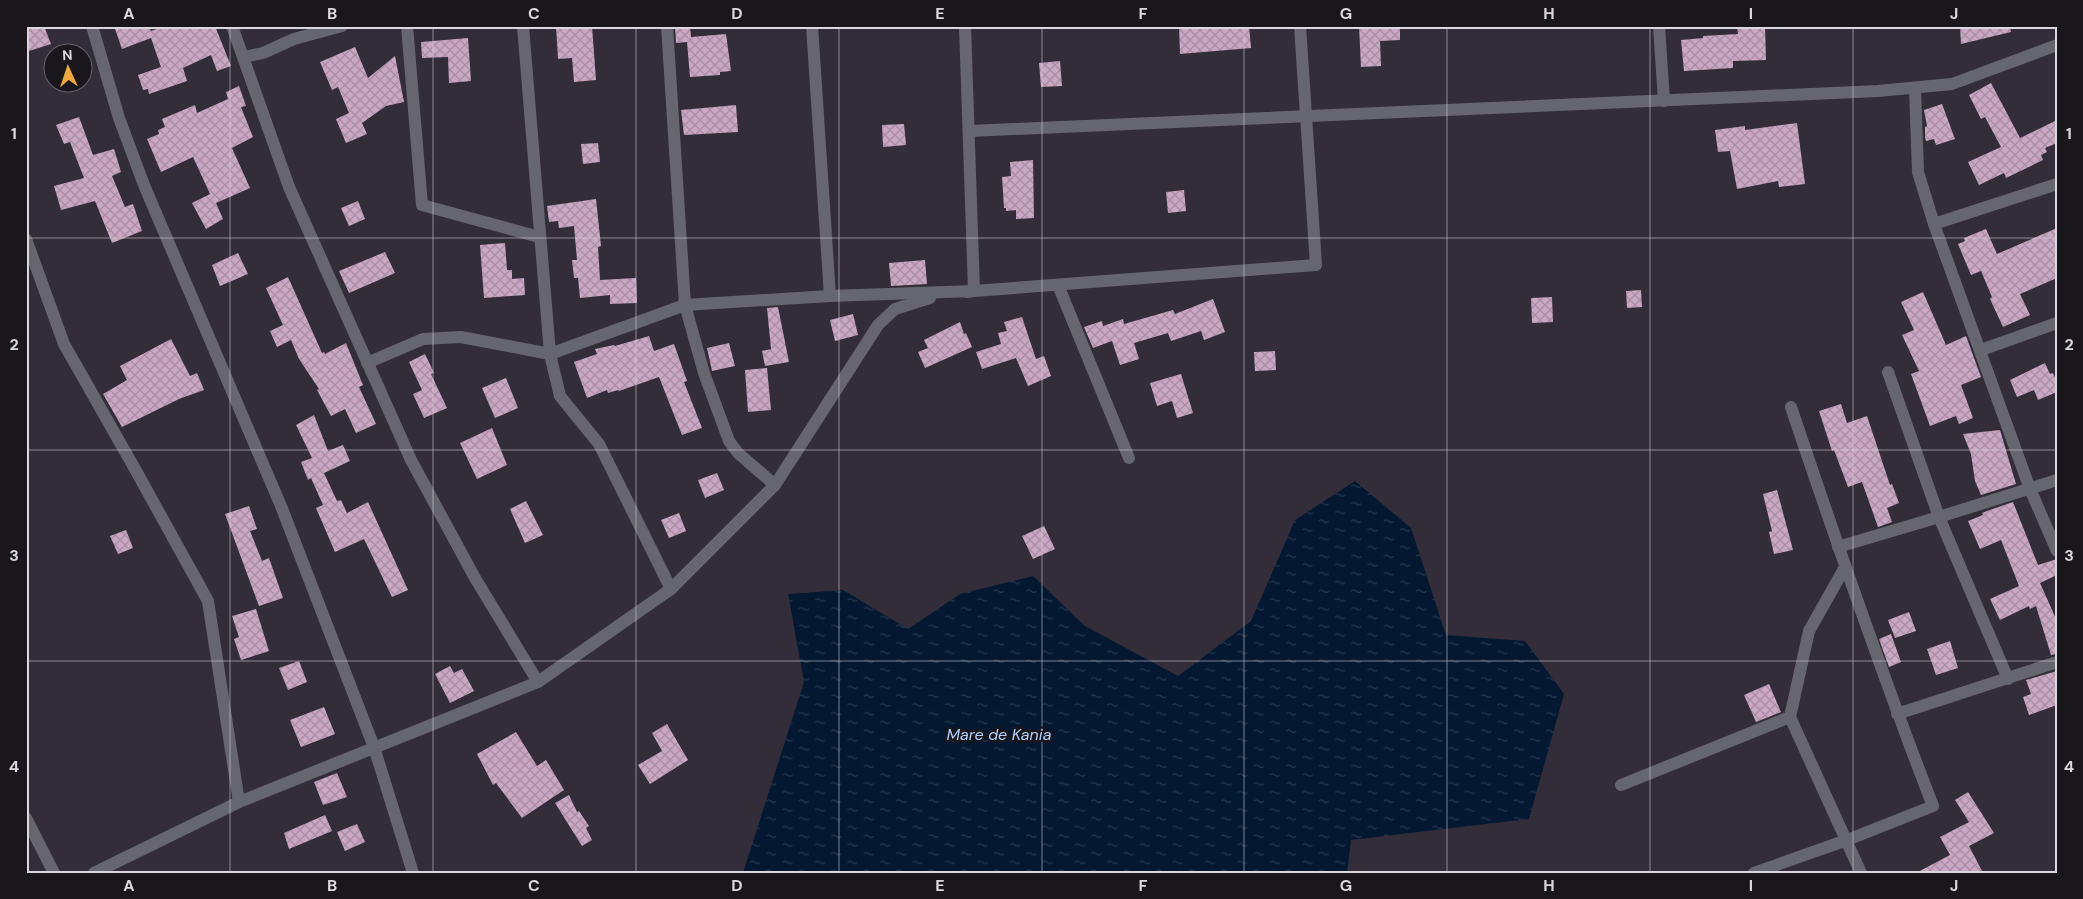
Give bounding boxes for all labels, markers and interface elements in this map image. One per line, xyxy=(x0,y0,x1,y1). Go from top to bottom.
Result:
text: A xyxy=(123,3,135,24)
text: B xyxy=(327,3,337,24)
text: C xyxy=(528,3,540,24)
text: D xyxy=(731,3,743,24)
text: E xyxy=(935,3,945,24)
text: F xyxy=(1139,3,1148,24)
text: G xyxy=(1340,3,1352,24)
text: H xyxy=(1543,3,1555,24)
text: I xyxy=(1749,3,1753,24)
text: J xyxy=(1950,3,1958,24)
north arrow xyxy=(42,42,92,92)
text: N xyxy=(62,46,73,64)
text: 1 xyxy=(11,123,17,144)
text: 1 xyxy=(2066,123,2072,144)
text: 2 xyxy=(9,334,19,355)
text: 2 xyxy=(2064,334,2074,355)
text: 3 xyxy=(9,545,19,566)
text: 3 xyxy=(2064,545,2074,566)
water label: Mare de Kania xyxy=(946,724,1052,745)
text: 4 xyxy=(9,756,19,777)
text: 4 xyxy=(2064,756,2074,777)
text: A xyxy=(123,875,135,896)
text: B xyxy=(327,875,337,896)
text: C xyxy=(528,875,540,896)
text: D xyxy=(731,875,743,896)
text: E xyxy=(935,875,945,896)
text: F xyxy=(1139,875,1148,896)
text: G xyxy=(1340,875,1352,896)
text: H xyxy=(1543,875,1555,896)
text: I xyxy=(1749,875,1753,896)
text: J xyxy=(1950,875,1958,896)

